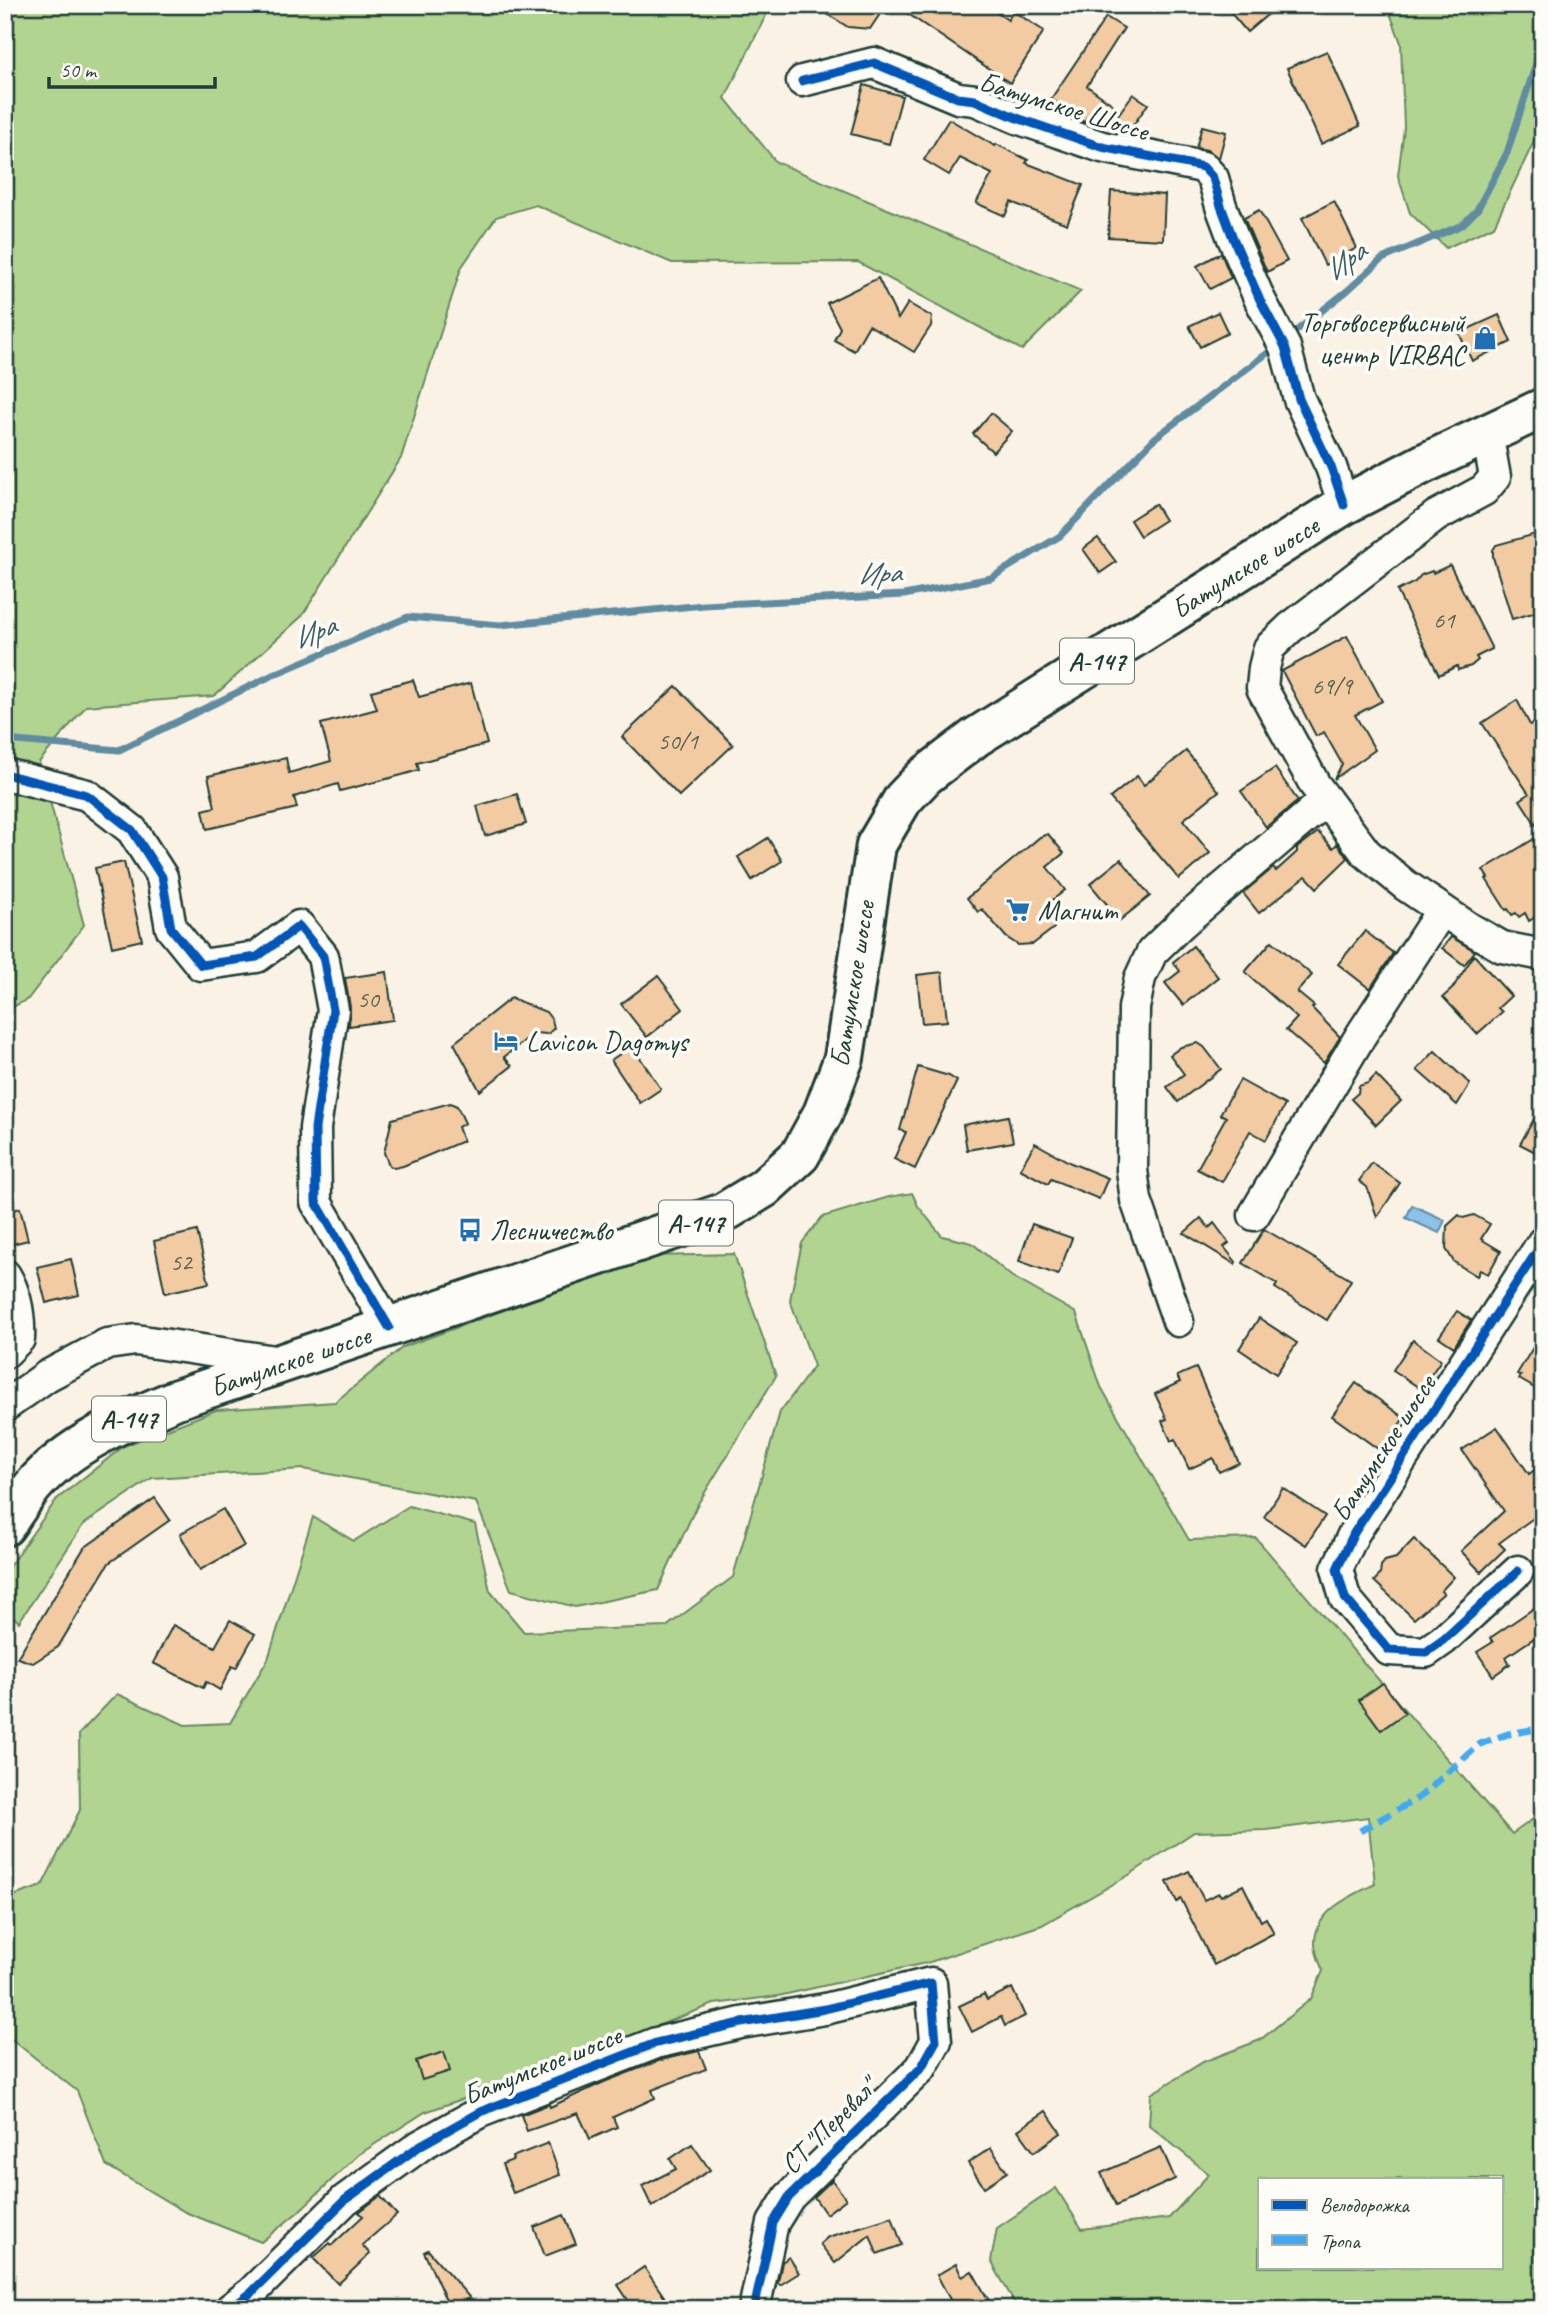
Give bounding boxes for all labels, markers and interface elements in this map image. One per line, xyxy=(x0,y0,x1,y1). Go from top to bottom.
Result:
scale bar xyxy=(49,46,215,90)
text: 50 m xyxy=(60,57,98,83)
street label: Батумское Шоссе xyxy=(975,64,1155,149)
water label: Ира xyxy=(1316,231,1376,289)
place label: Торговосервисный центр VIRBAC xyxy=(1300,305,1468,372)
shop icon: Торговосервисный центр VIRBAC xyxy=(1471,324,1499,352)
street label: Батумское шоссе xyxy=(1165,507,1327,626)
water label: Ира xyxy=(856,552,905,593)
water label: Ира xyxy=(287,605,344,658)
house number: 61 xyxy=(1433,605,1456,635)
road number: А-147 xyxy=(1060,638,1134,684)
house number: 69/9 xyxy=(1312,671,1354,701)
house number: 50/1 xyxy=(658,726,699,756)
place label: Магнит xyxy=(1038,893,1119,928)
supermarket icon: Магнит xyxy=(1004,896,1032,924)
street label: Батумское шоссе xyxy=(822,897,883,1069)
house number: 50 xyxy=(357,984,381,1014)
place label: Lavicon Dagomys xyxy=(526,1024,690,1059)
hotel icon: Lavicon Dagomys xyxy=(492,1027,520,1055)
road number: А-147 xyxy=(659,1200,733,1246)
place label: Лесничество xyxy=(490,1213,615,1248)
bus stop icon: Лесничество xyxy=(456,1216,484,1244)
house number: 52 xyxy=(170,1247,194,1277)
street label: Батумское шоссе xyxy=(205,1317,377,1405)
street label: Батумское шоссе xyxy=(1323,1367,1444,1528)
road number: А-147 xyxy=(92,1396,166,1442)
street label: Батумское шоссе xyxy=(458,2017,628,2113)
street label: СТ "Перевал" xyxy=(773,2067,887,2181)
legend xyxy=(1258,2178,1502,2268)
text: Велодорожка xyxy=(1320,2192,1410,2218)
text: Тропа xyxy=(1320,2228,1361,2254)

